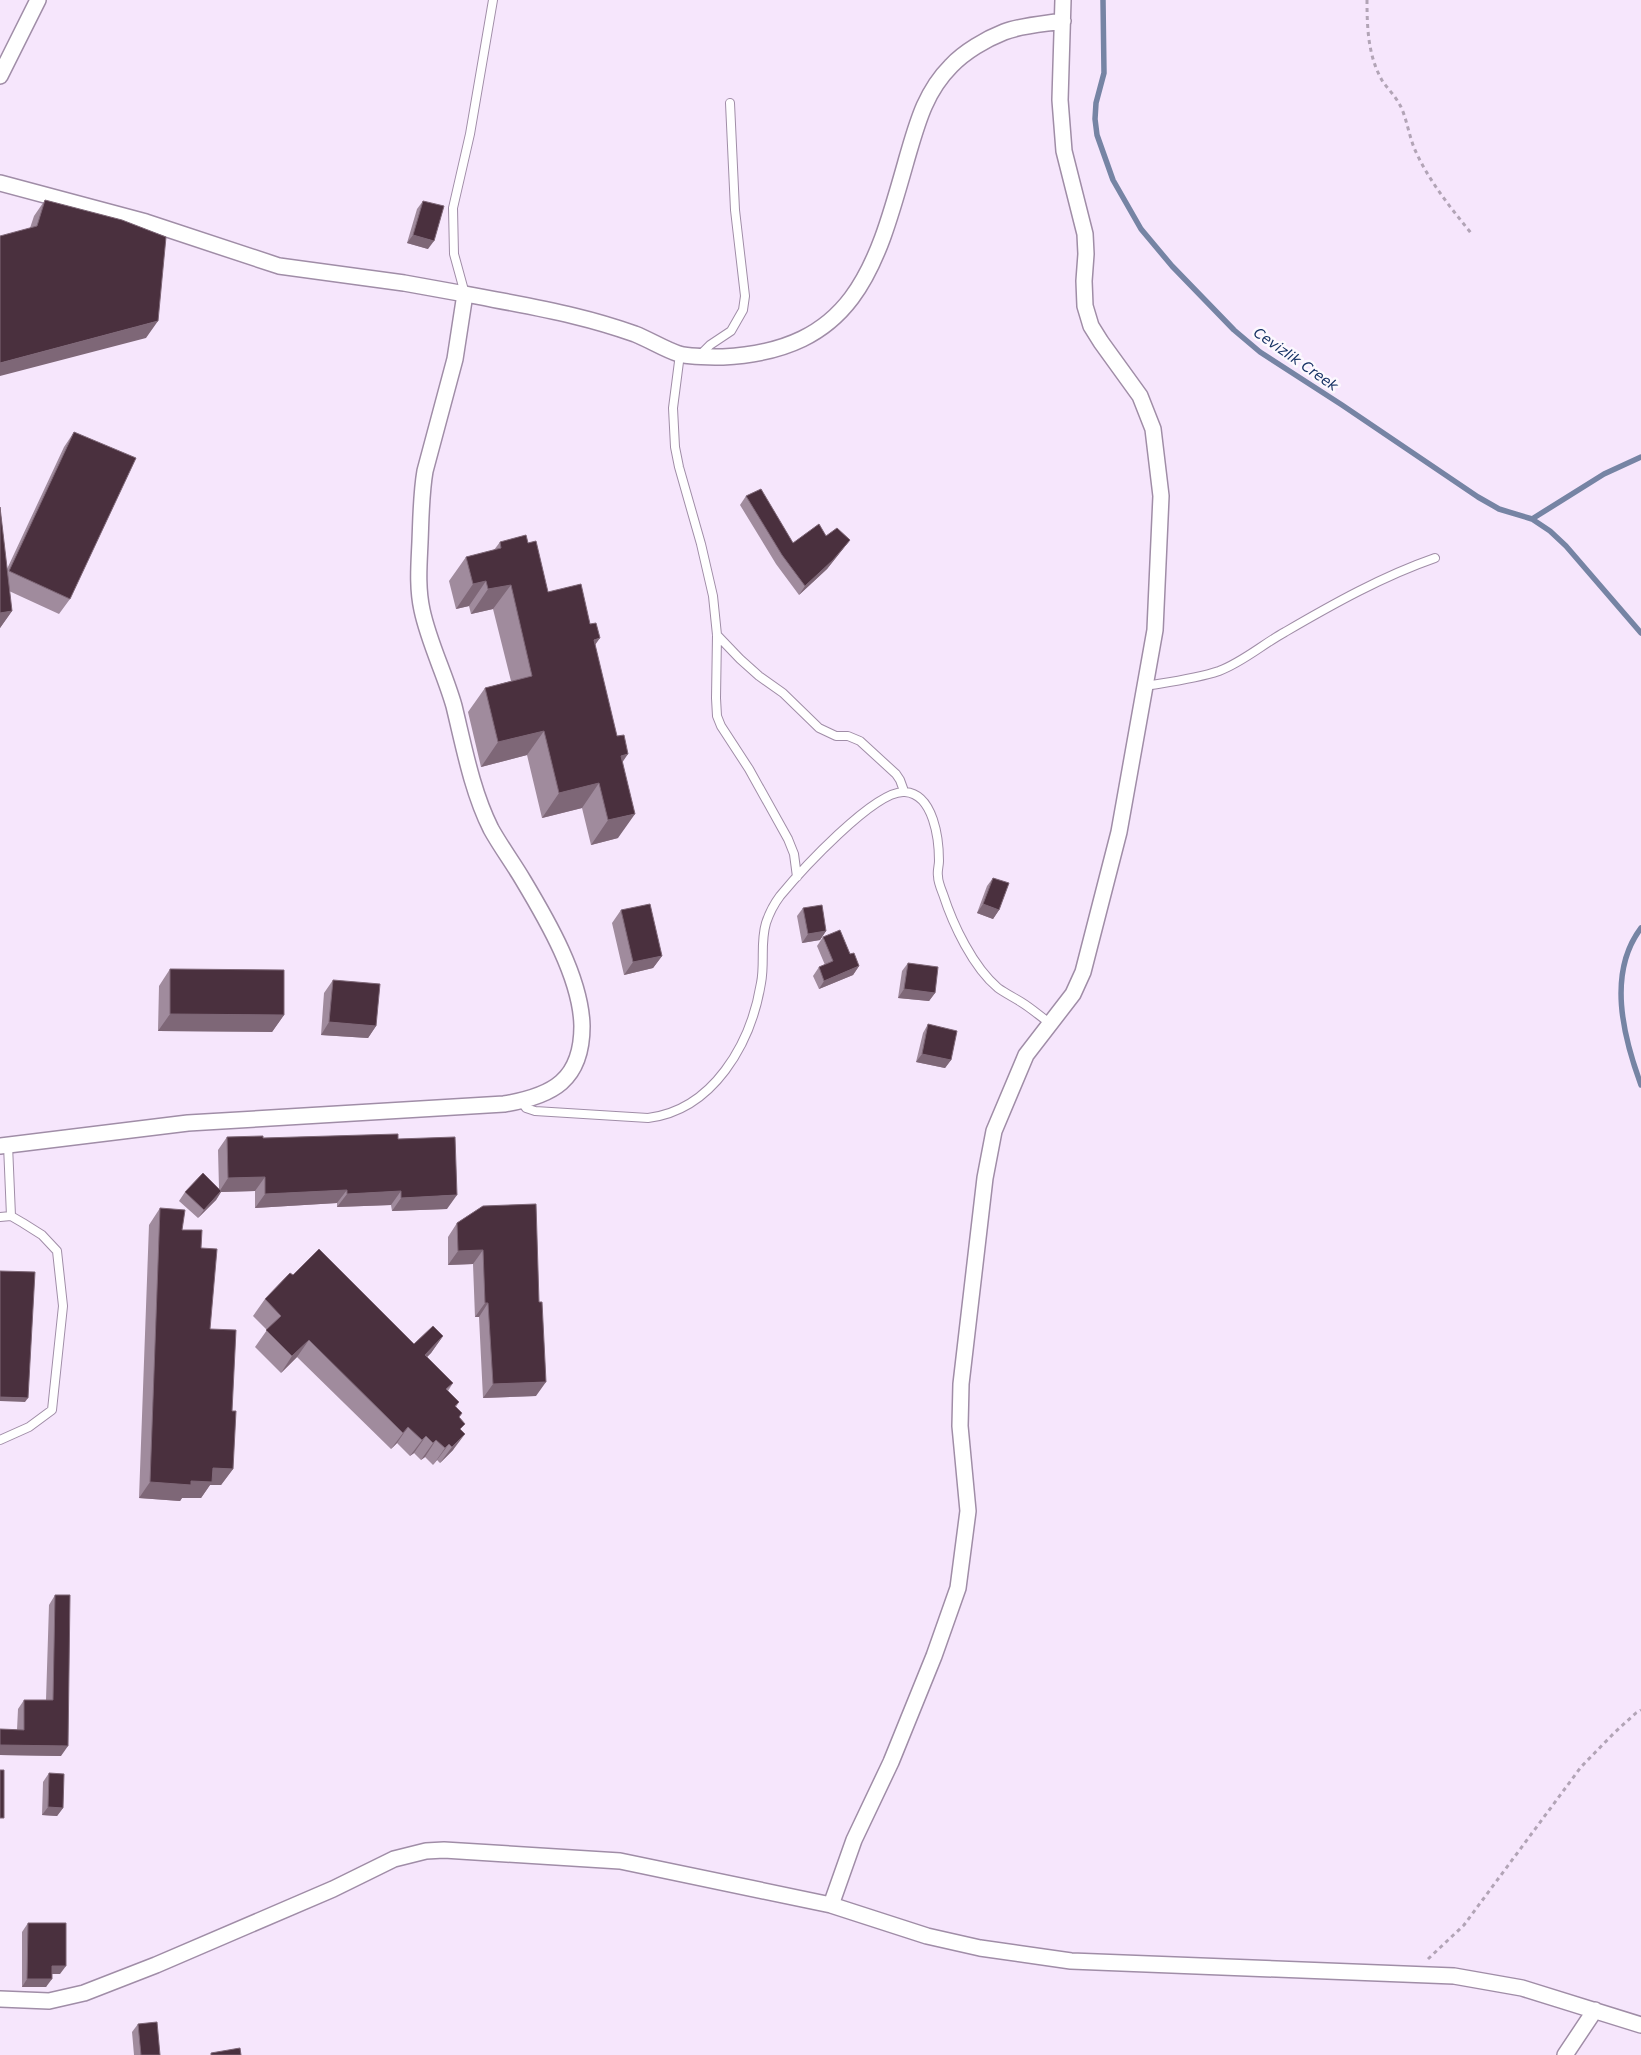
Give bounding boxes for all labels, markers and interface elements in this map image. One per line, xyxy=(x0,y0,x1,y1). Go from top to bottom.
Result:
water label: Cevizlik Creek xyxy=(1251,324,1342,394)

